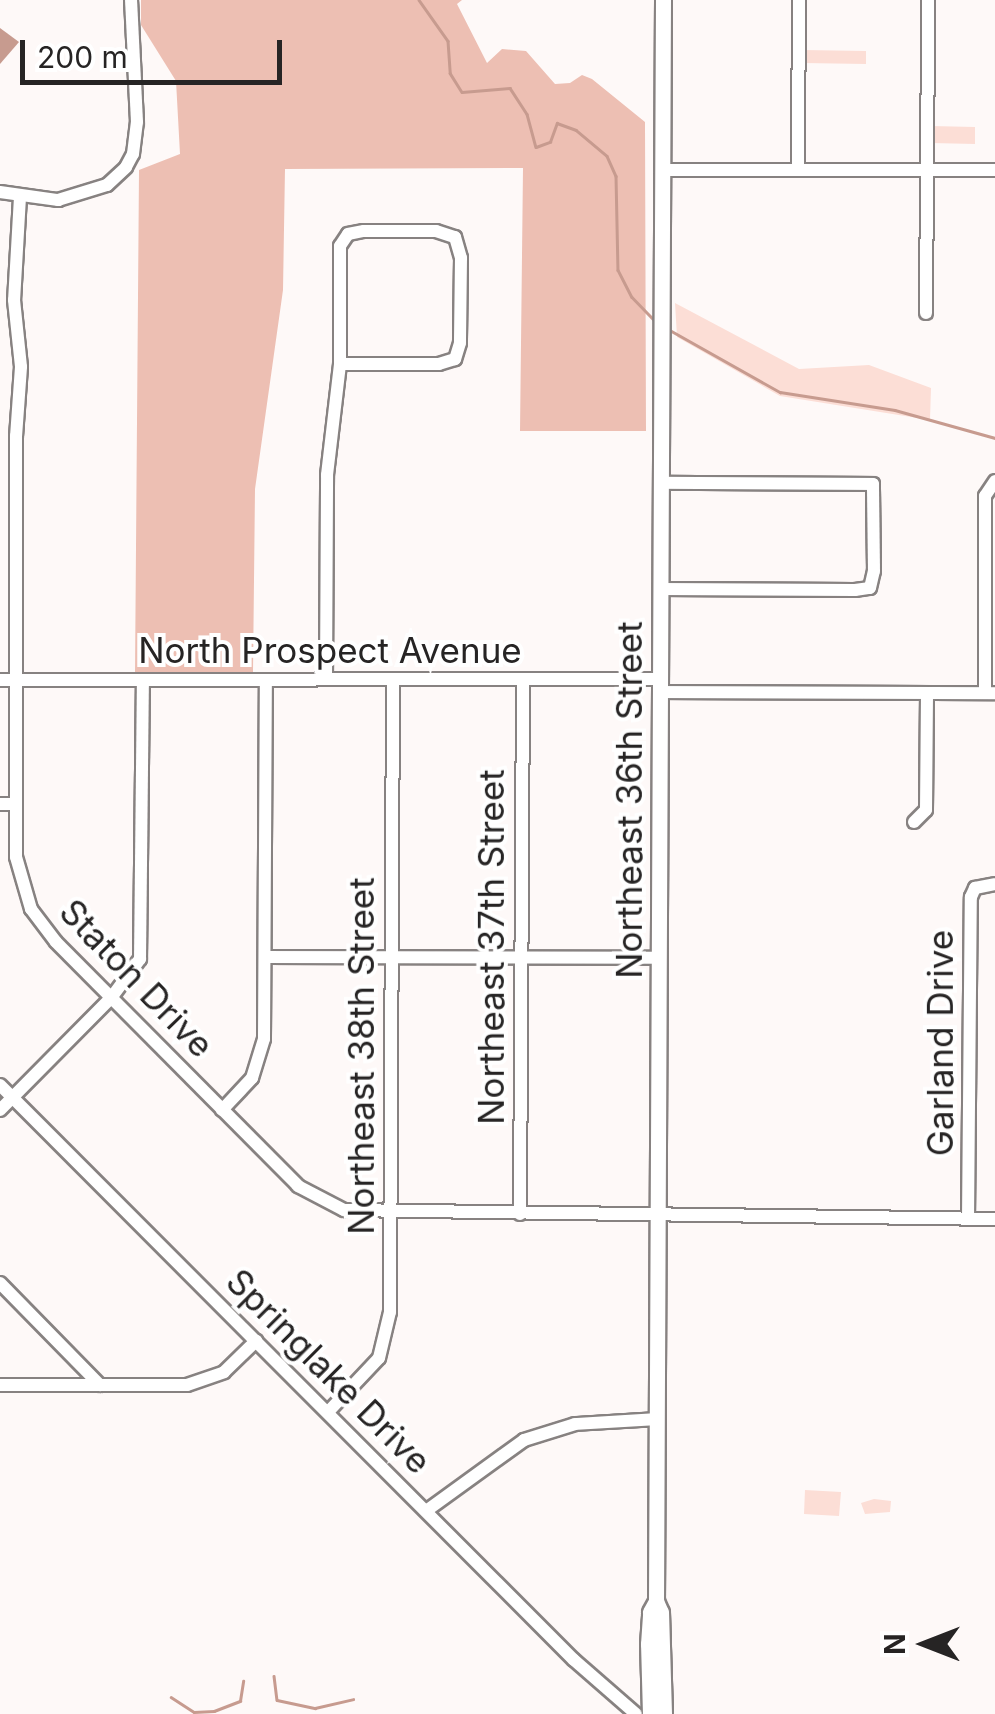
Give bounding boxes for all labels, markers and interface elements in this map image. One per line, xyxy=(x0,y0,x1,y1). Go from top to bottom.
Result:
scale bar xyxy=(25,20,288,82)
text: 200 m xyxy=(37,39,128,75)
street label: Northeast 36th Street xyxy=(608,621,650,979)
street label: North Prospect Avenue xyxy=(138,629,522,671)
street label: Northeast 37th Street xyxy=(470,769,512,1125)
street label: Northeast 38th Street xyxy=(340,877,382,1235)
street label: Staton Drive xyxy=(51,890,223,1066)
street label: Garland Drive xyxy=(919,930,961,1156)
street label: Springlake Drive xyxy=(218,1260,440,1482)
north arrow xyxy=(875,1594,975,1694)
text: N xyxy=(878,1633,912,1655)

